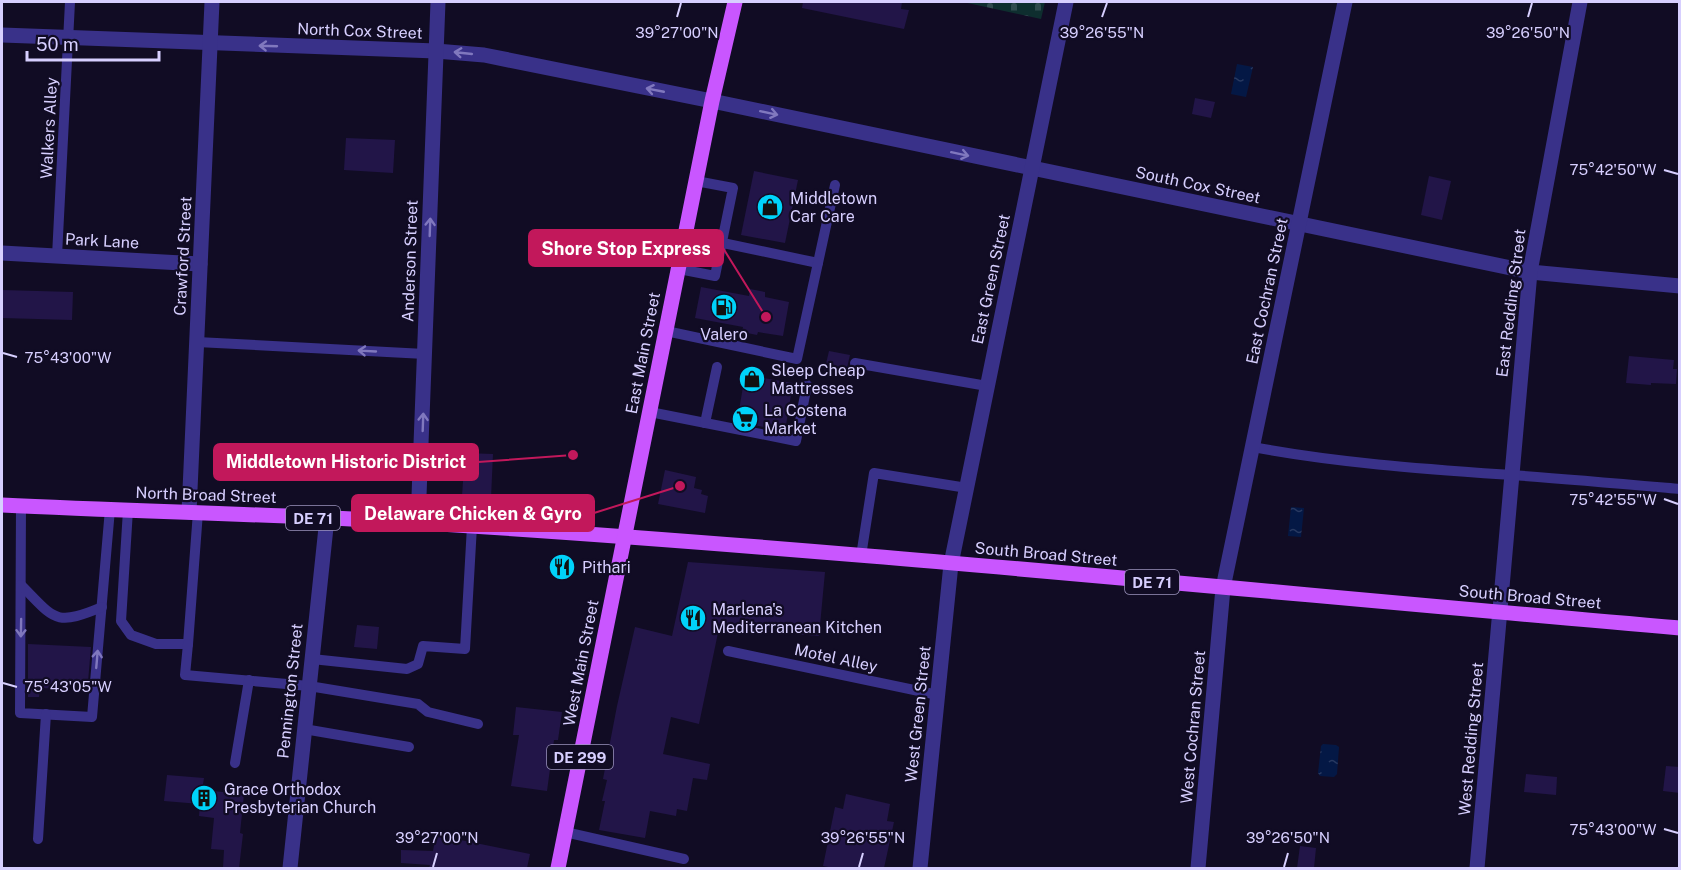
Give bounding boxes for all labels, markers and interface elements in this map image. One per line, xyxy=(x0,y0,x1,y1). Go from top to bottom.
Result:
street label: North Cox Street xyxy=(297,19,423,43)
scale bar xyxy=(27,24,159,62)
text: 39°27'00"N xyxy=(635,24,719,41)
text: 39°26'55"N xyxy=(1060,24,1144,41)
text: 39°26'50"N xyxy=(1486,24,1570,41)
text: 50 m xyxy=(36,34,79,55)
one-way arrow xyxy=(259,40,279,52)
one-way arrow xyxy=(454,47,474,58)
street label: Walkers Alley xyxy=(37,76,61,179)
one-way arrow xyxy=(645,84,665,95)
one-way arrow xyxy=(759,108,779,119)
one-way arrow xyxy=(950,149,969,160)
text: 75°42'50"W xyxy=(1569,161,1657,178)
street label: South Cox Street xyxy=(1134,162,1262,208)
place label: Middletown Car Care xyxy=(790,189,877,226)
shop icon: Middletown Car Care xyxy=(755,192,785,222)
street label: Crawford Street xyxy=(170,196,196,316)
street label: Anderson Street xyxy=(398,200,422,322)
street label: East Green Street xyxy=(968,212,1014,346)
street label: East Cochran Street xyxy=(1242,216,1292,366)
one-way arrow xyxy=(424,217,435,237)
street label: East Redding Street xyxy=(1492,228,1530,378)
street label: Park Lane xyxy=(64,230,140,252)
callout: Shore Stop Express xyxy=(529,230,723,266)
text: Shore Stop Express xyxy=(541,238,711,259)
street label: East Main Street xyxy=(622,291,664,415)
fuel station icon: Valero xyxy=(709,292,739,322)
place label: Valero xyxy=(700,325,748,344)
one-way arrow xyxy=(358,345,377,356)
text: 75°43'00"W xyxy=(24,349,112,366)
place label: Sleep Cheap Mattresses xyxy=(771,361,865,398)
shop icon: Sleep Cheap Mattresses xyxy=(737,364,767,394)
place label: La Costena Market xyxy=(764,401,847,438)
supermarket icon: La Costena Market xyxy=(730,404,760,434)
one-way arrow xyxy=(417,412,428,432)
callout: Middletown Historic District xyxy=(214,444,478,480)
text: Middletown Historic District xyxy=(226,451,466,472)
street label: North Broad Street xyxy=(135,483,277,507)
text: 75°42'55"W xyxy=(1569,491,1657,508)
callout: Delaware Chicken & Gyro xyxy=(352,495,594,531)
text: Delaware Chicken & Gyro xyxy=(364,503,582,524)
road number: DE 71 xyxy=(286,506,340,530)
street label: South Broad Street xyxy=(974,538,1118,570)
restaurant icon: Pithari xyxy=(547,552,577,582)
place label: Pithari xyxy=(582,558,631,577)
road number: DE 71 xyxy=(1125,570,1179,594)
street label: South Broad Street xyxy=(1458,581,1602,613)
street label: West Main Street xyxy=(559,598,603,728)
place label: Marlena's Mediterranean Kitchen xyxy=(712,600,882,637)
restaurant icon: Marlena's Mediterranean Kitchen xyxy=(678,603,708,633)
one-way arrow xyxy=(15,617,26,637)
street label: Pennington Street xyxy=(273,622,307,760)
street label: Motel Alley xyxy=(793,640,880,676)
street label: West Green Street xyxy=(901,645,935,783)
street label: West Cochran Street xyxy=(1177,649,1209,805)
one-way arrow xyxy=(92,650,103,670)
street label: West Redding Street xyxy=(1455,661,1487,817)
text: 75°43'05"W xyxy=(24,678,112,695)
road number: DE 299 xyxy=(547,745,613,769)
place label: Grace Orthodox Presbyterian Church xyxy=(224,780,376,817)
building icon: Grace Orthodox Presbyterian Church xyxy=(189,783,219,813)
text: 75°43'00"W xyxy=(1569,821,1657,838)
text: 39°27'00"N xyxy=(395,829,479,846)
text: 39°26'55"N xyxy=(821,829,905,846)
text: 39°26'50"N xyxy=(1246,829,1330,846)

